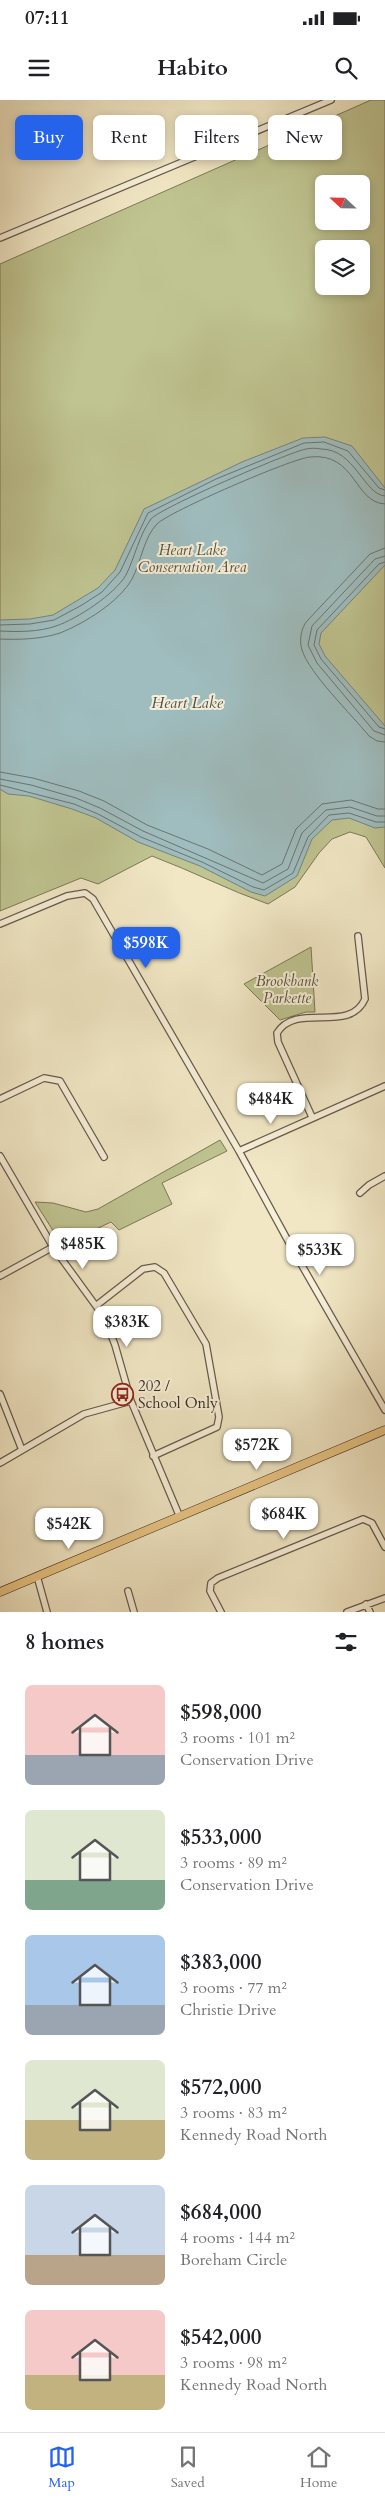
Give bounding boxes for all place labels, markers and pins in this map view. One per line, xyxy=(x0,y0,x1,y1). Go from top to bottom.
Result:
pin: $598K xyxy=(111,926,181,969)
pin: $484K xyxy=(236,1082,306,1125)
pin: $485K xyxy=(48,1228,118,1270)
pin: $533K xyxy=(285,1234,355,1276)
pin: $383K xyxy=(92,1306,162,1348)
place label: 202 / School Only xyxy=(138,1376,218,1413)
bus stop icon: 202 / School Only xyxy=(110,1383,134,1407)
pin: $572K xyxy=(222,1428,292,1471)
pin: $684K xyxy=(249,1498,319,1540)
pin: $542K xyxy=(34,1508,104,1550)

